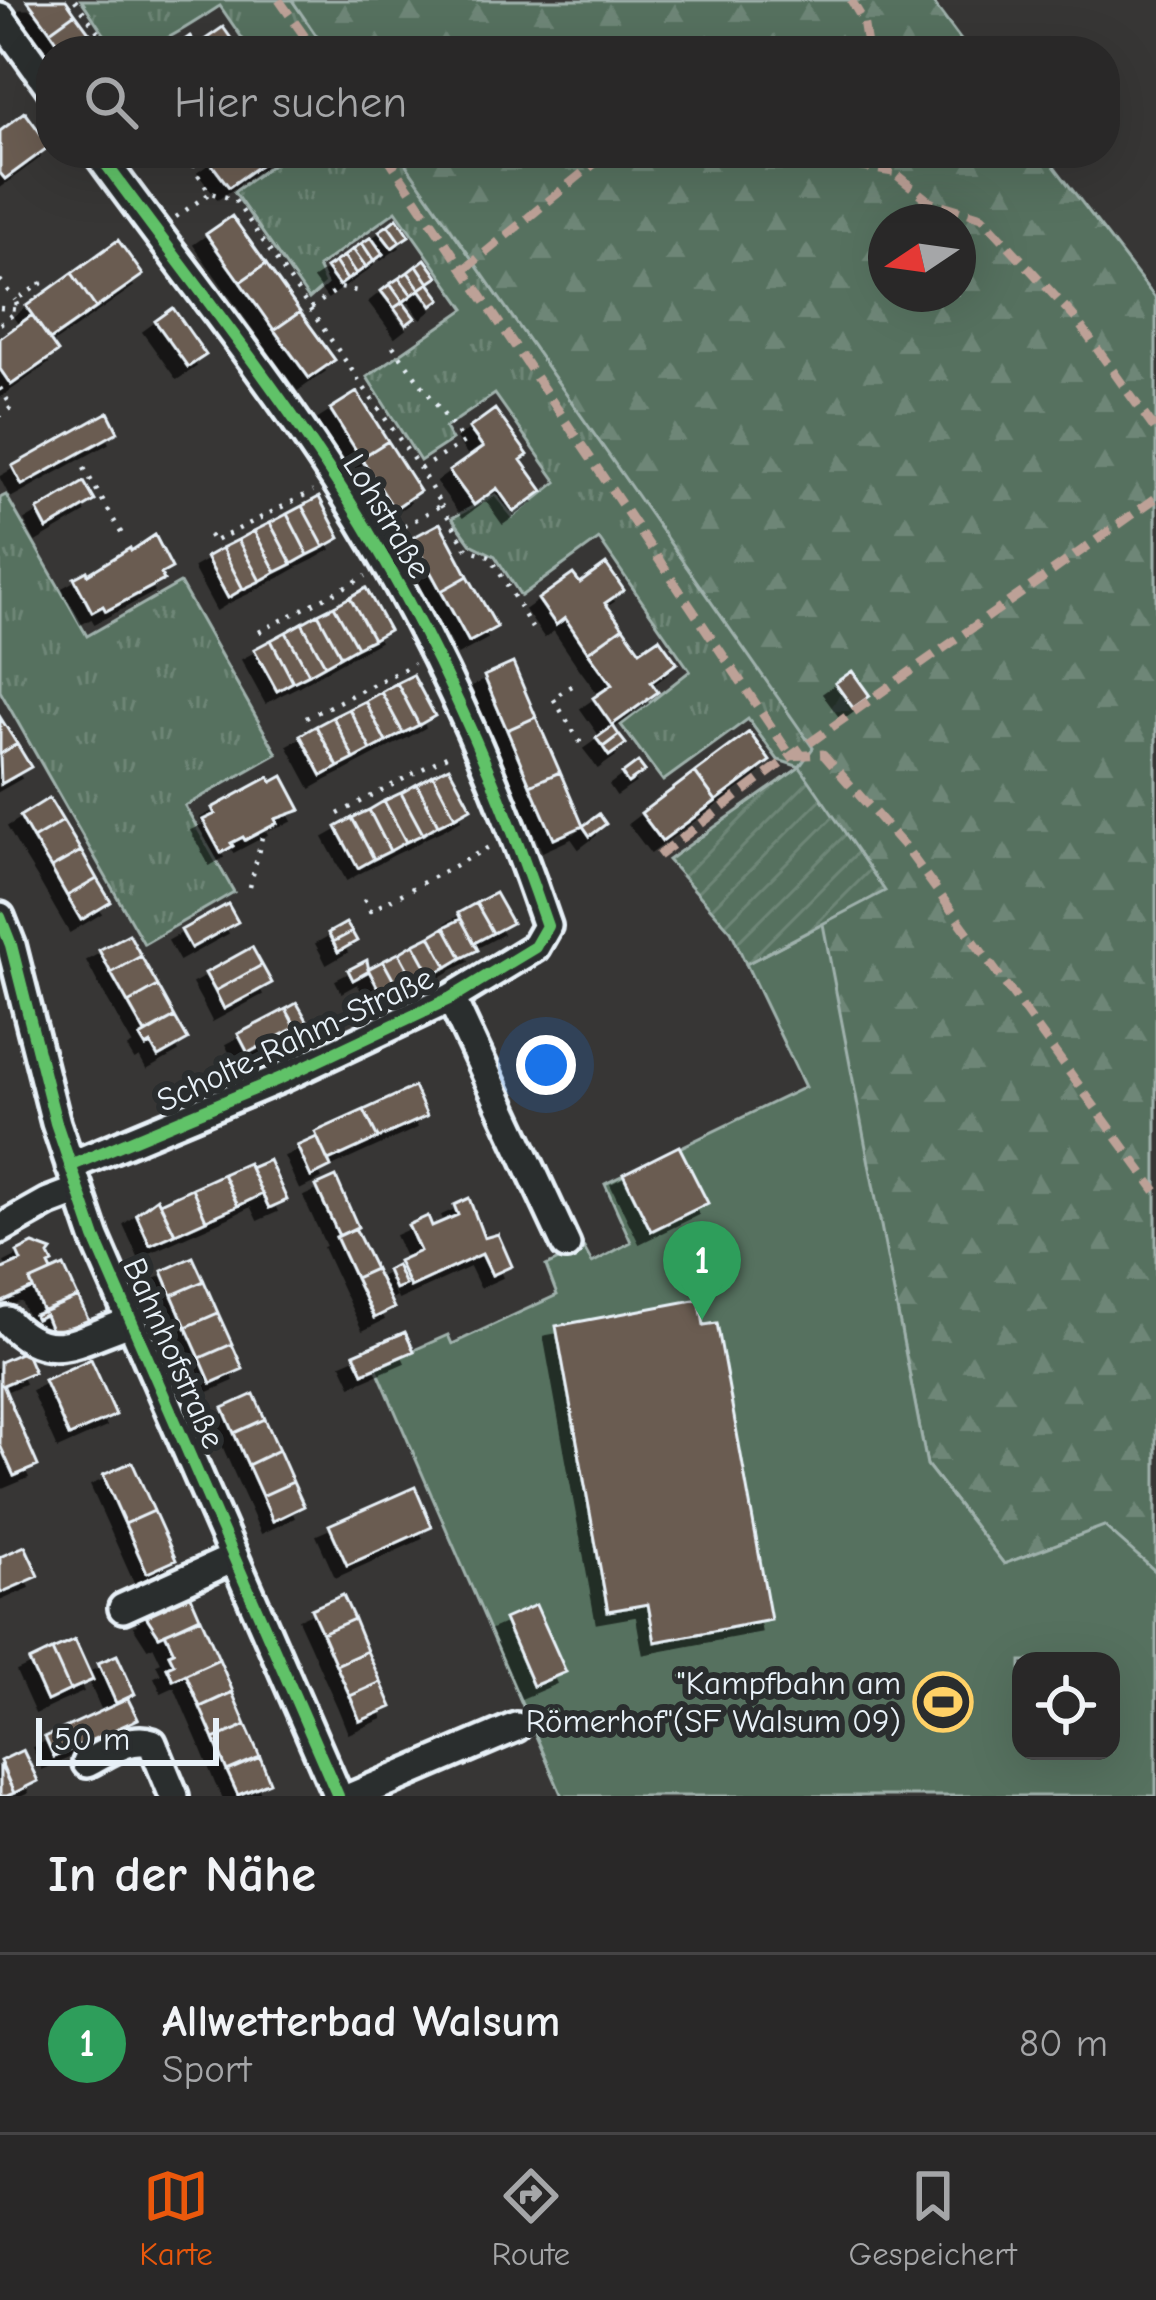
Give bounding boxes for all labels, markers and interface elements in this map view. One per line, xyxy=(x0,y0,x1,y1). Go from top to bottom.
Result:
search box xyxy=(36,36,1120,168)
icon: search xyxy=(78,69,144,135)
text: Hier suchen xyxy=(174,76,407,128)
north arrow xyxy=(868,204,976,312)
street label: Lohstraße xyxy=(335,447,439,585)
street label: Scholte-Rahm-Straße xyxy=(151,958,439,1120)
your location xyxy=(516,1035,576,1095)
pin: 1 xyxy=(663,1221,741,1320)
street label: Bahnhofstraße xyxy=(115,1252,233,1454)
map controls xyxy=(1012,1652,1120,1760)
button: locate xyxy=(1012,1652,1120,1760)
place label: "Kampfbahn am Römerhof"(SF Walsum 09) xyxy=(526,1664,901,1740)
sports icon: "Kampfbahn am Römerhof"(SF Walsum 09) xyxy=(912,1671,974,1733)
scale bar xyxy=(36,1712,219,1765)
text: 50 m xyxy=(54,1720,130,1758)
text: In der Nähe xyxy=(48,1845,316,1904)
text: Allwetterbad Walsum xyxy=(162,1995,560,2047)
text: 1 xyxy=(79,2021,95,2066)
text: 80 m xyxy=(1019,2021,1108,2066)
text: Sport xyxy=(162,2047,252,2092)
tab: Karte xyxy=(139,2163,213,2273)
tab: Route xyxy=(491,2163,570,2273)
tab: Gespeichert xyxy=(849,2163,1017,2273)

